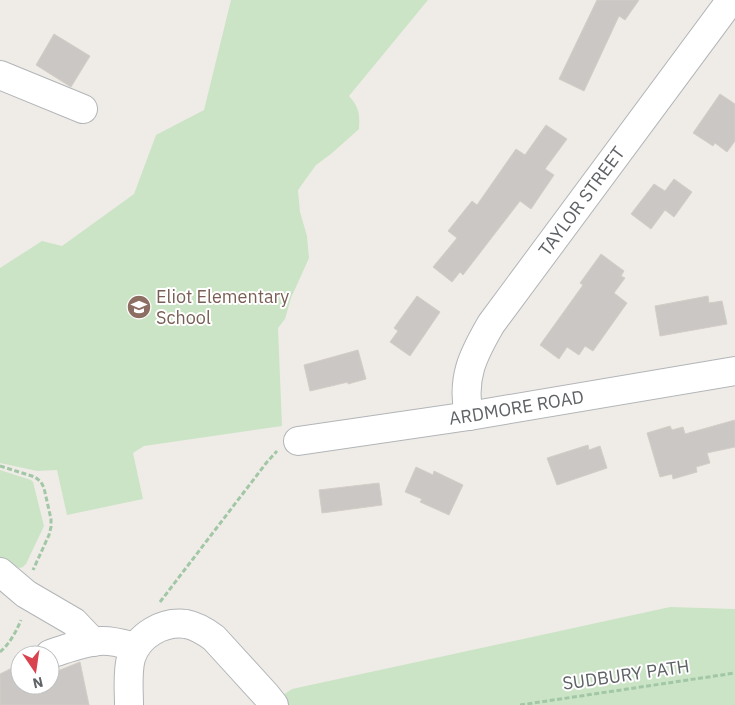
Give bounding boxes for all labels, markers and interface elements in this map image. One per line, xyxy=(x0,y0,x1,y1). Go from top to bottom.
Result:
street label: TAYLOR STREET xyxy=(533,142,630,260)
place label: Eliot Elementary School xyxy=(156,285,289,329)
school or university icon: Eliot Elementary School xyxy=(126,294,152,320)
street label: ARDMORE ROAD xyxy=(448,385,586,430)
north arrow xyxy=(10,645,60,695)
street label: SUDBURY PATH xyxy=(561,654,691,695)
text: N xyxy=(31,673,45,693)

